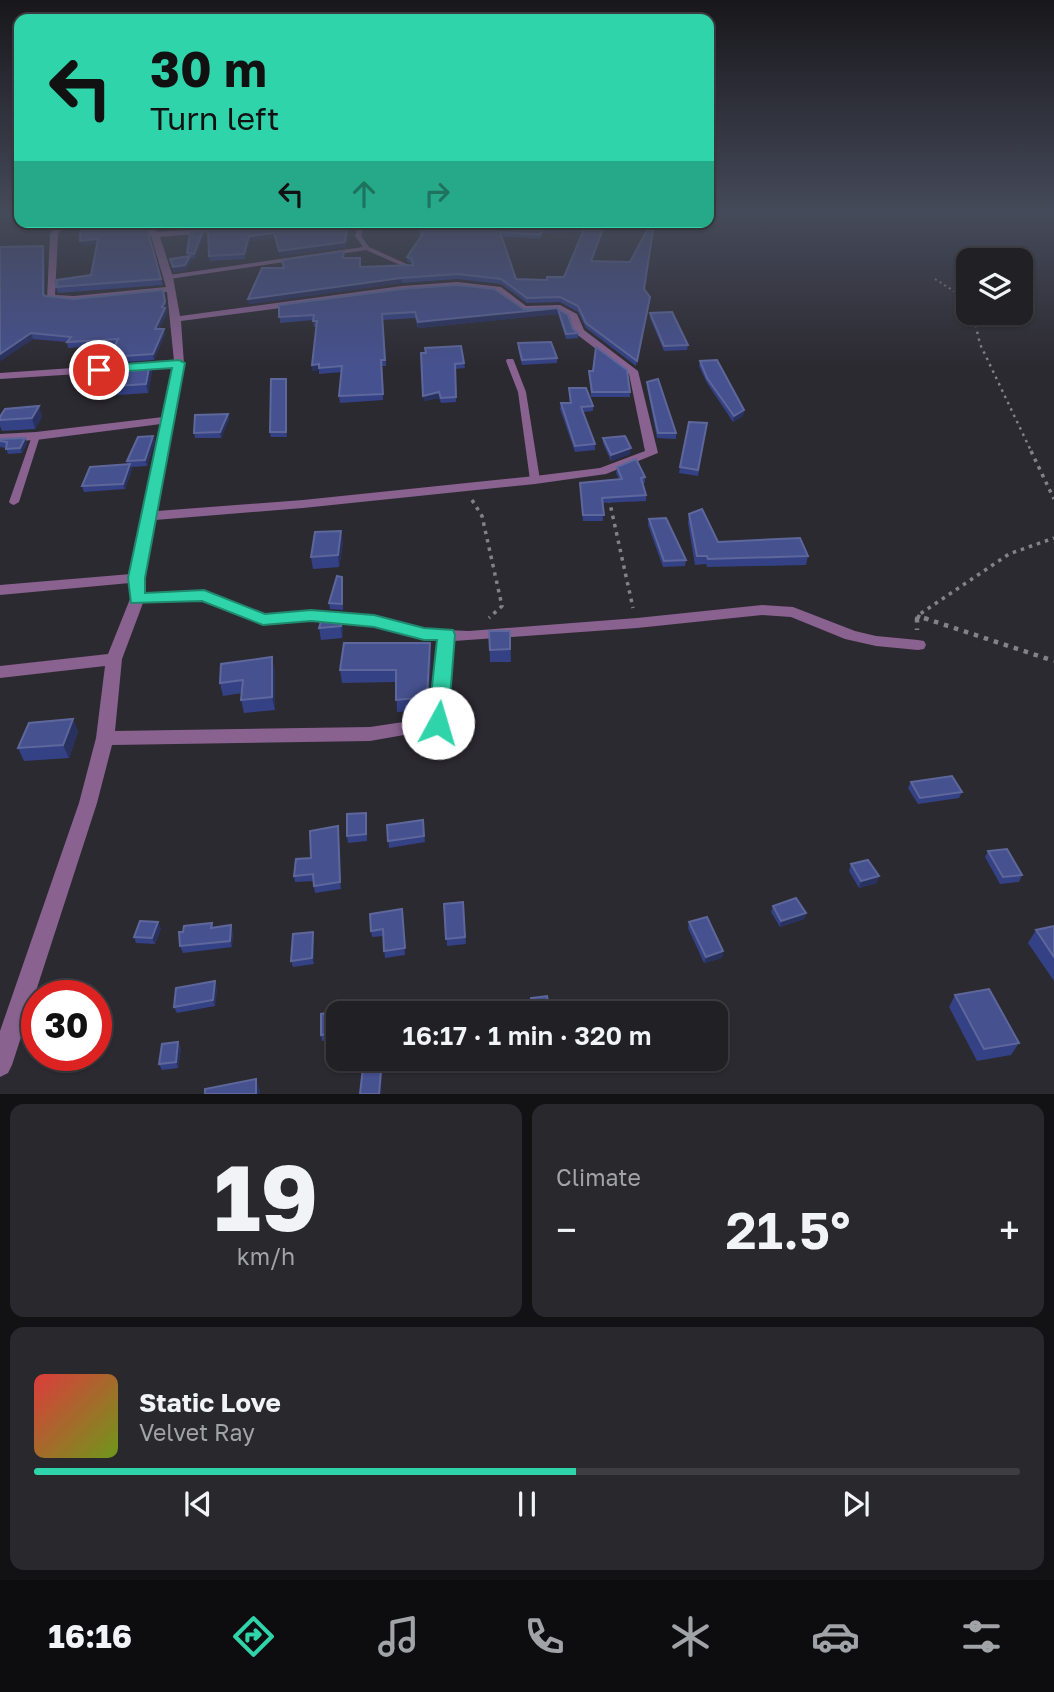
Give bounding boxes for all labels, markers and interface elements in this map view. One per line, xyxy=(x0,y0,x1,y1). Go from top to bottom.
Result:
text: 30 m xyxy=(150,39,267,98)
icon: left xyxy=(35,42,126,133)
text: Turn left xyxy=(150,99,279,137)
icon: left xyxy=(272,175,310,213)
icon: ahead xyxy=(345,175,383,213)
icon: right xyxy=(418,175,456,213)
map controls xyxy=(956,248,1033,325)
button: layers xyxy=(956,248,1033,325)
pin xyxy=(69,340,129,400)
icon: arrive xyxy=(80,351,118,389)
position arrow xyxy=(401,686,475,760)
speed limit sign: 30 xyxy=(21,980,112,1071)
text: 16:17 · 1 min · 320 m xyxy=(403,1020,651,1051)
text: 19 xyxy=(214,1142,318,1251)
text: Climate xyxy=(556,1163,641,1191)
text: 21.5° xyxy=(726,1198,850,1260)
text: − xyxy=(556,1207,577,1252)
text: + xyxy=(999,1207,1020,1252)
text: km/h xyxy=(237,1242,295,1270)
text: Static Love xyxy=(139,1387,281,1418)
text: Velvet Ray xyxy=(139,1418,255,1446)
icon: previous xyxy=(179,1485,217,1523)
icon: pause xyxy=(508,1485,546,1523)
icon: next xyxy=(837,1485,875,1523)
icon: directions xyxy=(229,1612,278,1661)
icon: music xyxy=(374,1612,423,1661)
icon: phone xyxy=(520,1612,569,1661)
icon: climate xyxy=(666,1612,715,1661)
icon: car xyxy=(811,1612,860,1661)
icon: filters xyxy=(957,1612,1006,1661)
text: 16:16 xyxy=(48,1617,132,1655)

